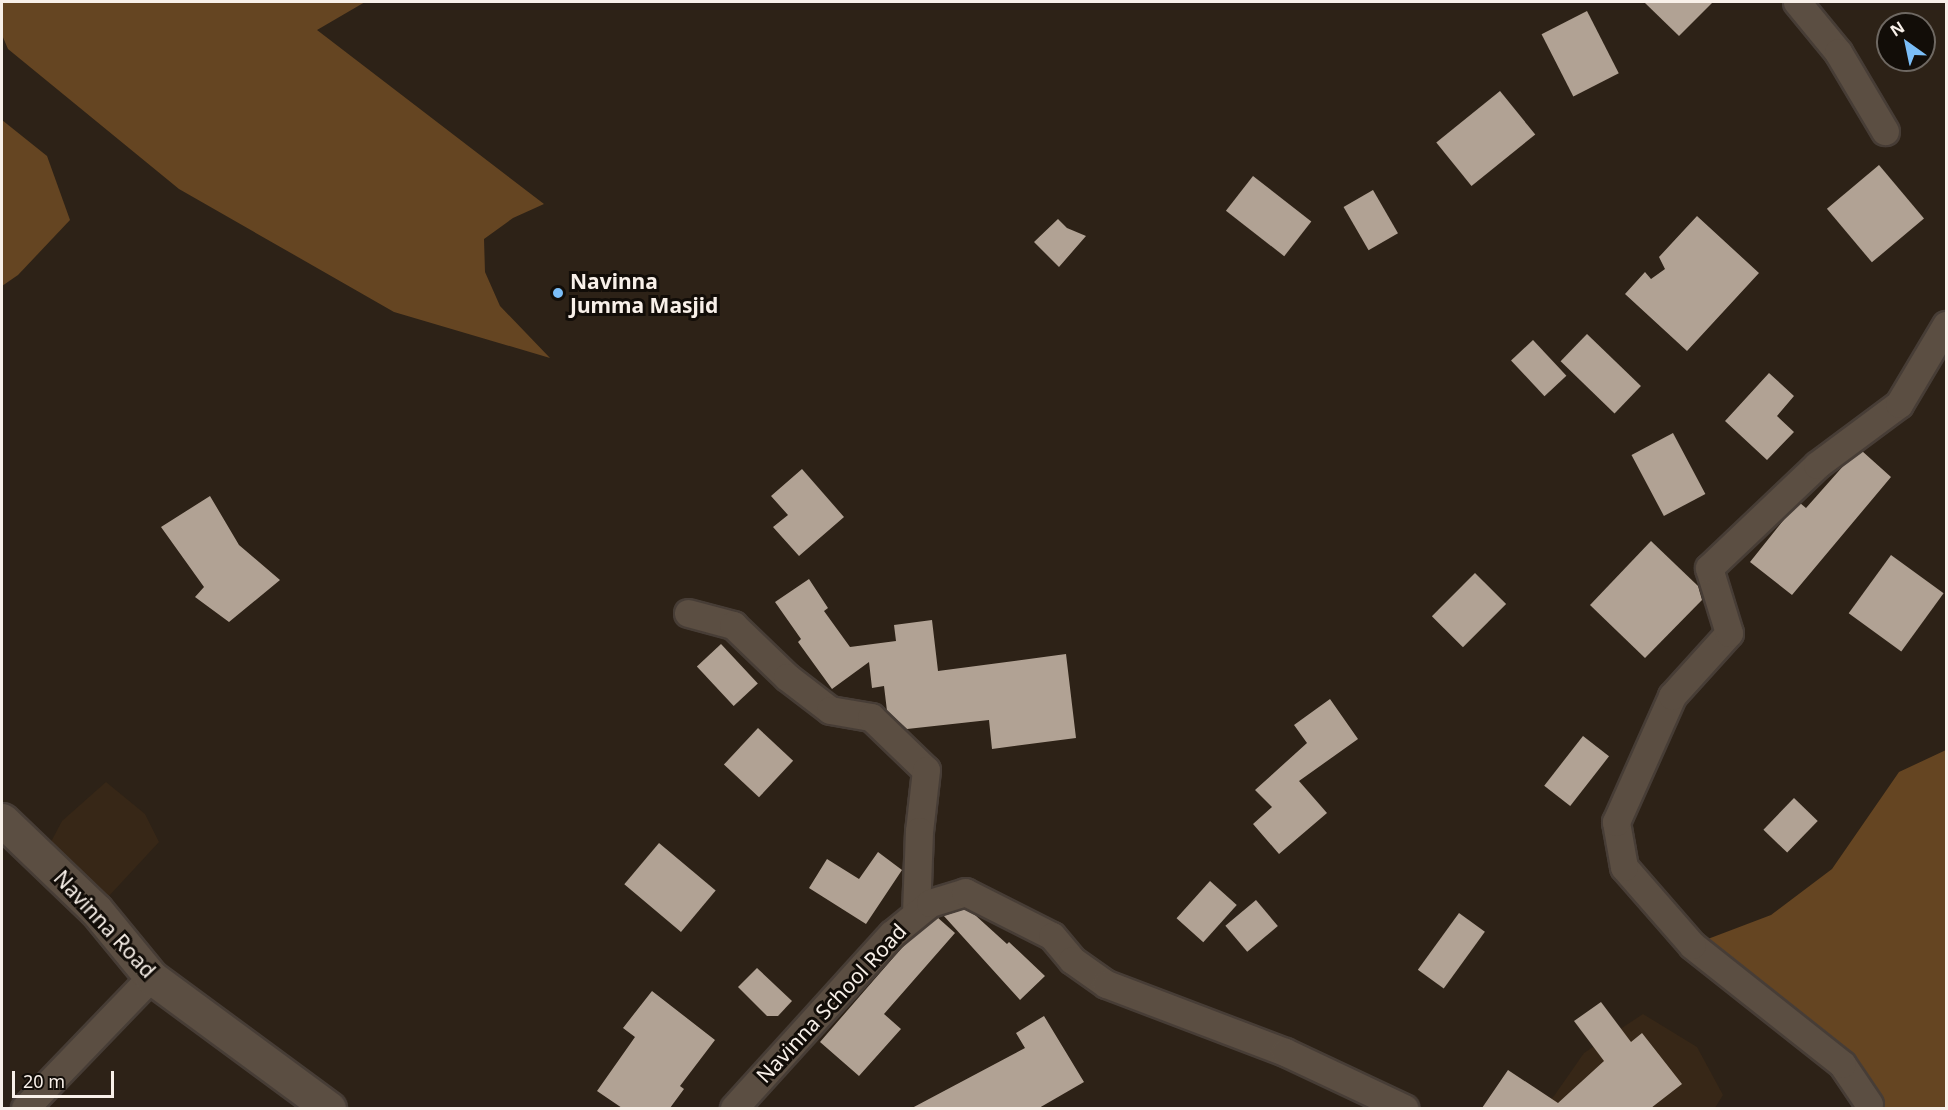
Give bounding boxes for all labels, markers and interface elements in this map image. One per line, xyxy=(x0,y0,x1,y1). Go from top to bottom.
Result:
north arrow xyxy=(1876,12,1936,72)
text: N xyxy=(1886,16,1909,41)
place label: Navinna Jumma Masjid xyxy=(570,268,718,318)
marker: Navinna Jumma Masjid xyxy=(551,286,565,300)
street label: Navinna Road xyxy=(49,865,161,983)
street label: Navinna School Road xyxy=(751,918,911,1088)
scale bar xyxy=(15,1059,117,1097)
text: 20 m xyxy=(23,1069,65,1093)

